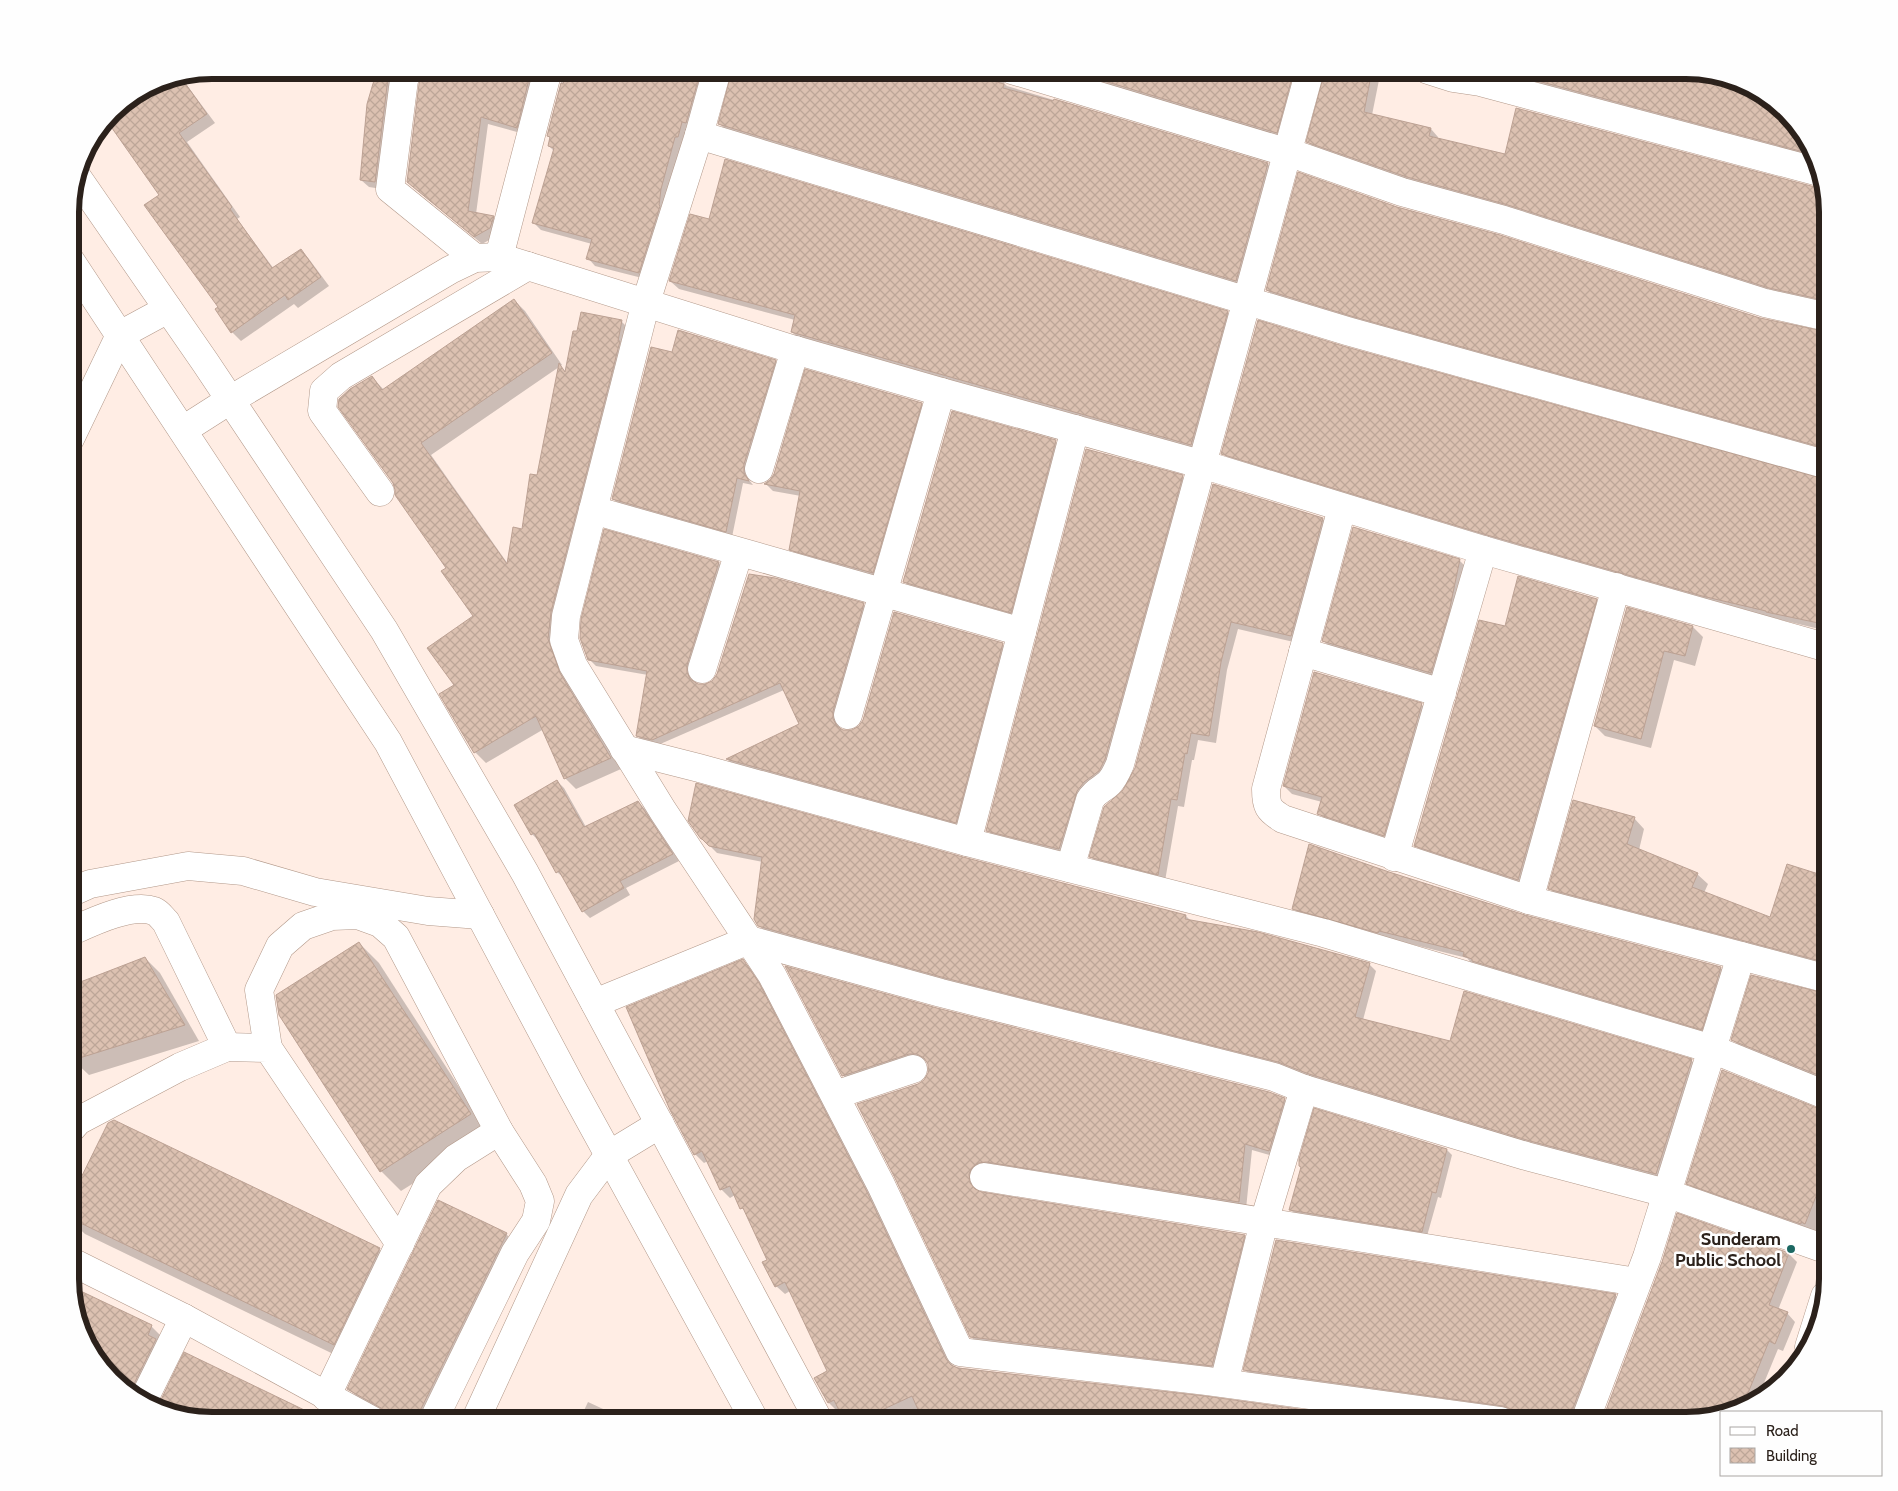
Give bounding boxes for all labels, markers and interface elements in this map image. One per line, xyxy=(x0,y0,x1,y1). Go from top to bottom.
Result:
place label: Sunderam Public School xyxy=(1675,1228,1781,1271)
marker: Sunderam Public School xyxy=(1785,1243,1797,1255)
legend xyxy=(1720,1411,1883,1476)
text: Road xyxy=(1766,1422,1799,1440)
text: Building xyxy=(1766,1447,1817,1465)

